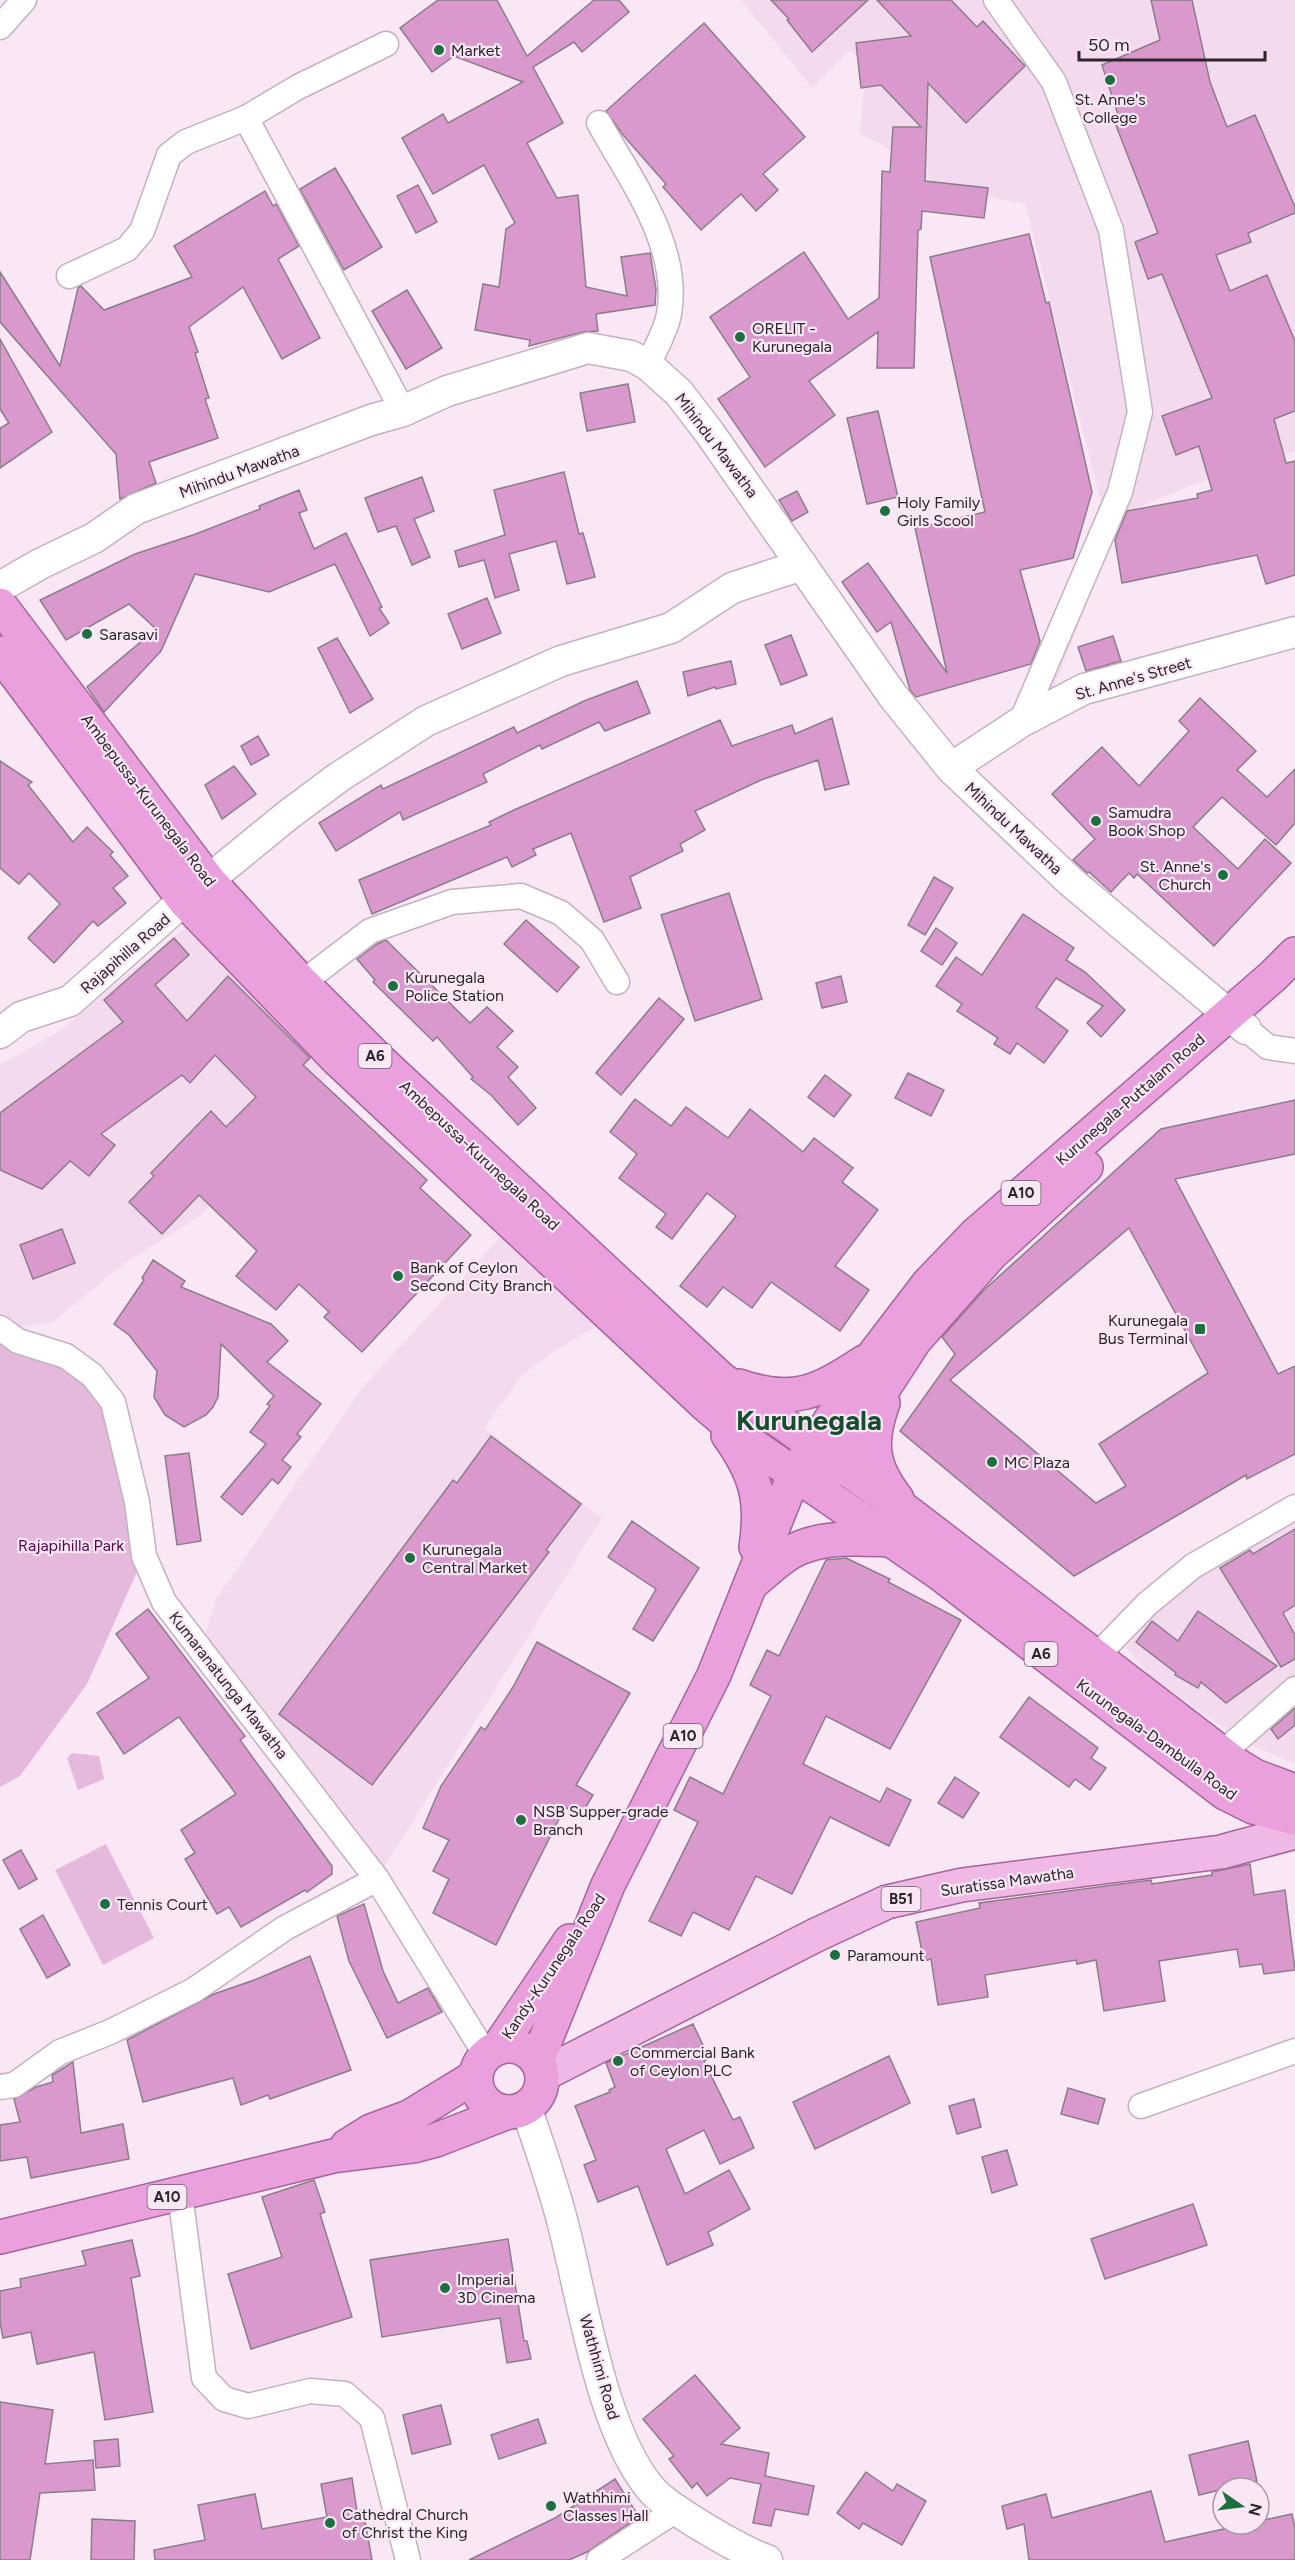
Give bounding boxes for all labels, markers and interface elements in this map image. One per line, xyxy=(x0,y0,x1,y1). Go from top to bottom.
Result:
scale bar xyxy=(1079,24,1265,62)
text: 50 m xyxy=(1088,34,1130,56)
place label: Market xyxy=(451,41,500,60)
marker: Market xyxy=(432,43,446,57)
marker: St. Anne's College xyxy=(1103,73,1117,87)
place label: St. Anne's College xyxy=(1074,90,1146,127)
place label: ORELIT - Kurunegala xyxy=(752,319,832,356)
marker: ORELIT - Kurunegala xyxy=(733,330,747,344)
street label: Mihindu Mawatha xyxy=(671,389,762,501)
street label: Mihindu Mawatha xyxy=(177,441,302,502)
place label: Holy Family Girls Scool xyxy=(897,493,981,530)
marker: Holy Family Girls Scool xyxy=(878,504,892,518)
place label: Sarasavi xyxy=(99,625,158,644)
marker: Sarasavi xyxy=(80,627,94,641)
street label: St. Anne's Street xyxy=(1073,653,1193,704)
street label: Ambepussa-Kurunegala Road xyxy=(77,710,220,890)
street label: Mihindu Mawatha xyxy=(961,778,1066,878)
place label: Samudra Book Shop xyxy=(1108,803,1186,840)
marker: Samudra Book Shop xyxy=(1089,814,1103,828)
place label: St. Anne's Church xyxy=(1140,857,1211,894)
marker: St. Anne's Church xyxy=(1216,868,1230,882)
street label: Rajapihilla Road xyxy=(77,909,174,997)
place label: Kurunegala Police Station xyxy=(405,968,504,1005)
marker: Kurunegala Police Station xyxy=(386,979,400,993)
street label: Kurunegala-Puttalam Road xyxy=(1052,1030,1209,1169)
road number: A6 xyxy=(358,1044,392,1068)
street label: Ambepussa-Kurunegala Road xyxy=(396,1076,563,1234)
road number: A10 xyxy=(1002,1181,1040,1205)
place label: Bank of Ceylon Second City Branch xyxy=(410,1258,552,1295)
marker: Bank of Ceylon Second City Branch xyxy=(391,1269,405,1283)
place label: Kurunegala Bus Terminal xyxy=(1098,1311,1188,1348)
marker: Kurunegala Bus Terminal xyxy=(1193,1322,1207,1336)
district label: Kurunegala xyxy=(736,1403,882,1437)
place label: MC Plaza xyxy=(1004,1453,1070,1472)
marker: MC Plaza xyxy=(985,1455,999,1469)
park label: Rajapihilla Park xyxy=(18,1536,124,1555)
place label: Kurunegala Central Market xyxy=(422,1540,528,1577)
marker: Kurunegala Central Market xyxy=(403,1551,417,1565)
street label: Kumaranatunga Mawatha xyxy=(165,1608,292,1763)
road number: A6 xyxy=(1024,1642,1058,1666)
street label: Kurunegala-Dambulla Road xyxy=(1073,1675,1241,1804)
road number: A10 xyxy=(664,1724,702,1748)
place label: NSB Supper-grade Branch xyxy=(533,1802,669,1839)
marker: NSB Supper-grade Branch xyxy=(514,1813,528,1827)
street label: Suratissa Mawatha xyxy=(939,1863,1075,1900)
road number: B51 xyxy=(882,1887,920,1911)
street label: Kandy-Kurunegala Road xyxy=(497,1890,609,2043)
place label: Tennis Court xyxy=(117,1895,208,1914)
marker: Tennis Court xyxy=(98,1897,112,1911)
place label: Paramount xyxy=(847,1946,925,1965)
marker: Paramount xyxy=(828,1948,842,1962)
place label: Commercial Bank of Ceylon PLC xyxy=(630,2043,755,2080)
marker: Commercial Bank of Ceylon PLC xyxy=(611,2054,625,2068)
road number: A10 xyxy=(148,2185,186,2209)
place label: Imperial 3D Cinema xyxy=(457,2270,535,2307)
marker: Imperial 3D Cinema xyxy=(438,2281,452,2295)
street label: Wathhimi Road xyxy=(575,2312,624,2422)
north arrow xyxy=(1211,2476,1271,2536)
place label: Wathhimi Classes Hall xyxy=(563,2488,648,2525)
marker: Wathhimi Classes Hall xyxy=(544,2499,558,2513)
text: N xyxy=(1244,2501,1266,2518)
place label: Cathedral Church of Christ the King xyxy=(342,2505,468,2542)
marker: Cathedral Church of Christ the King xyxy=(323,2516,337,2530)

